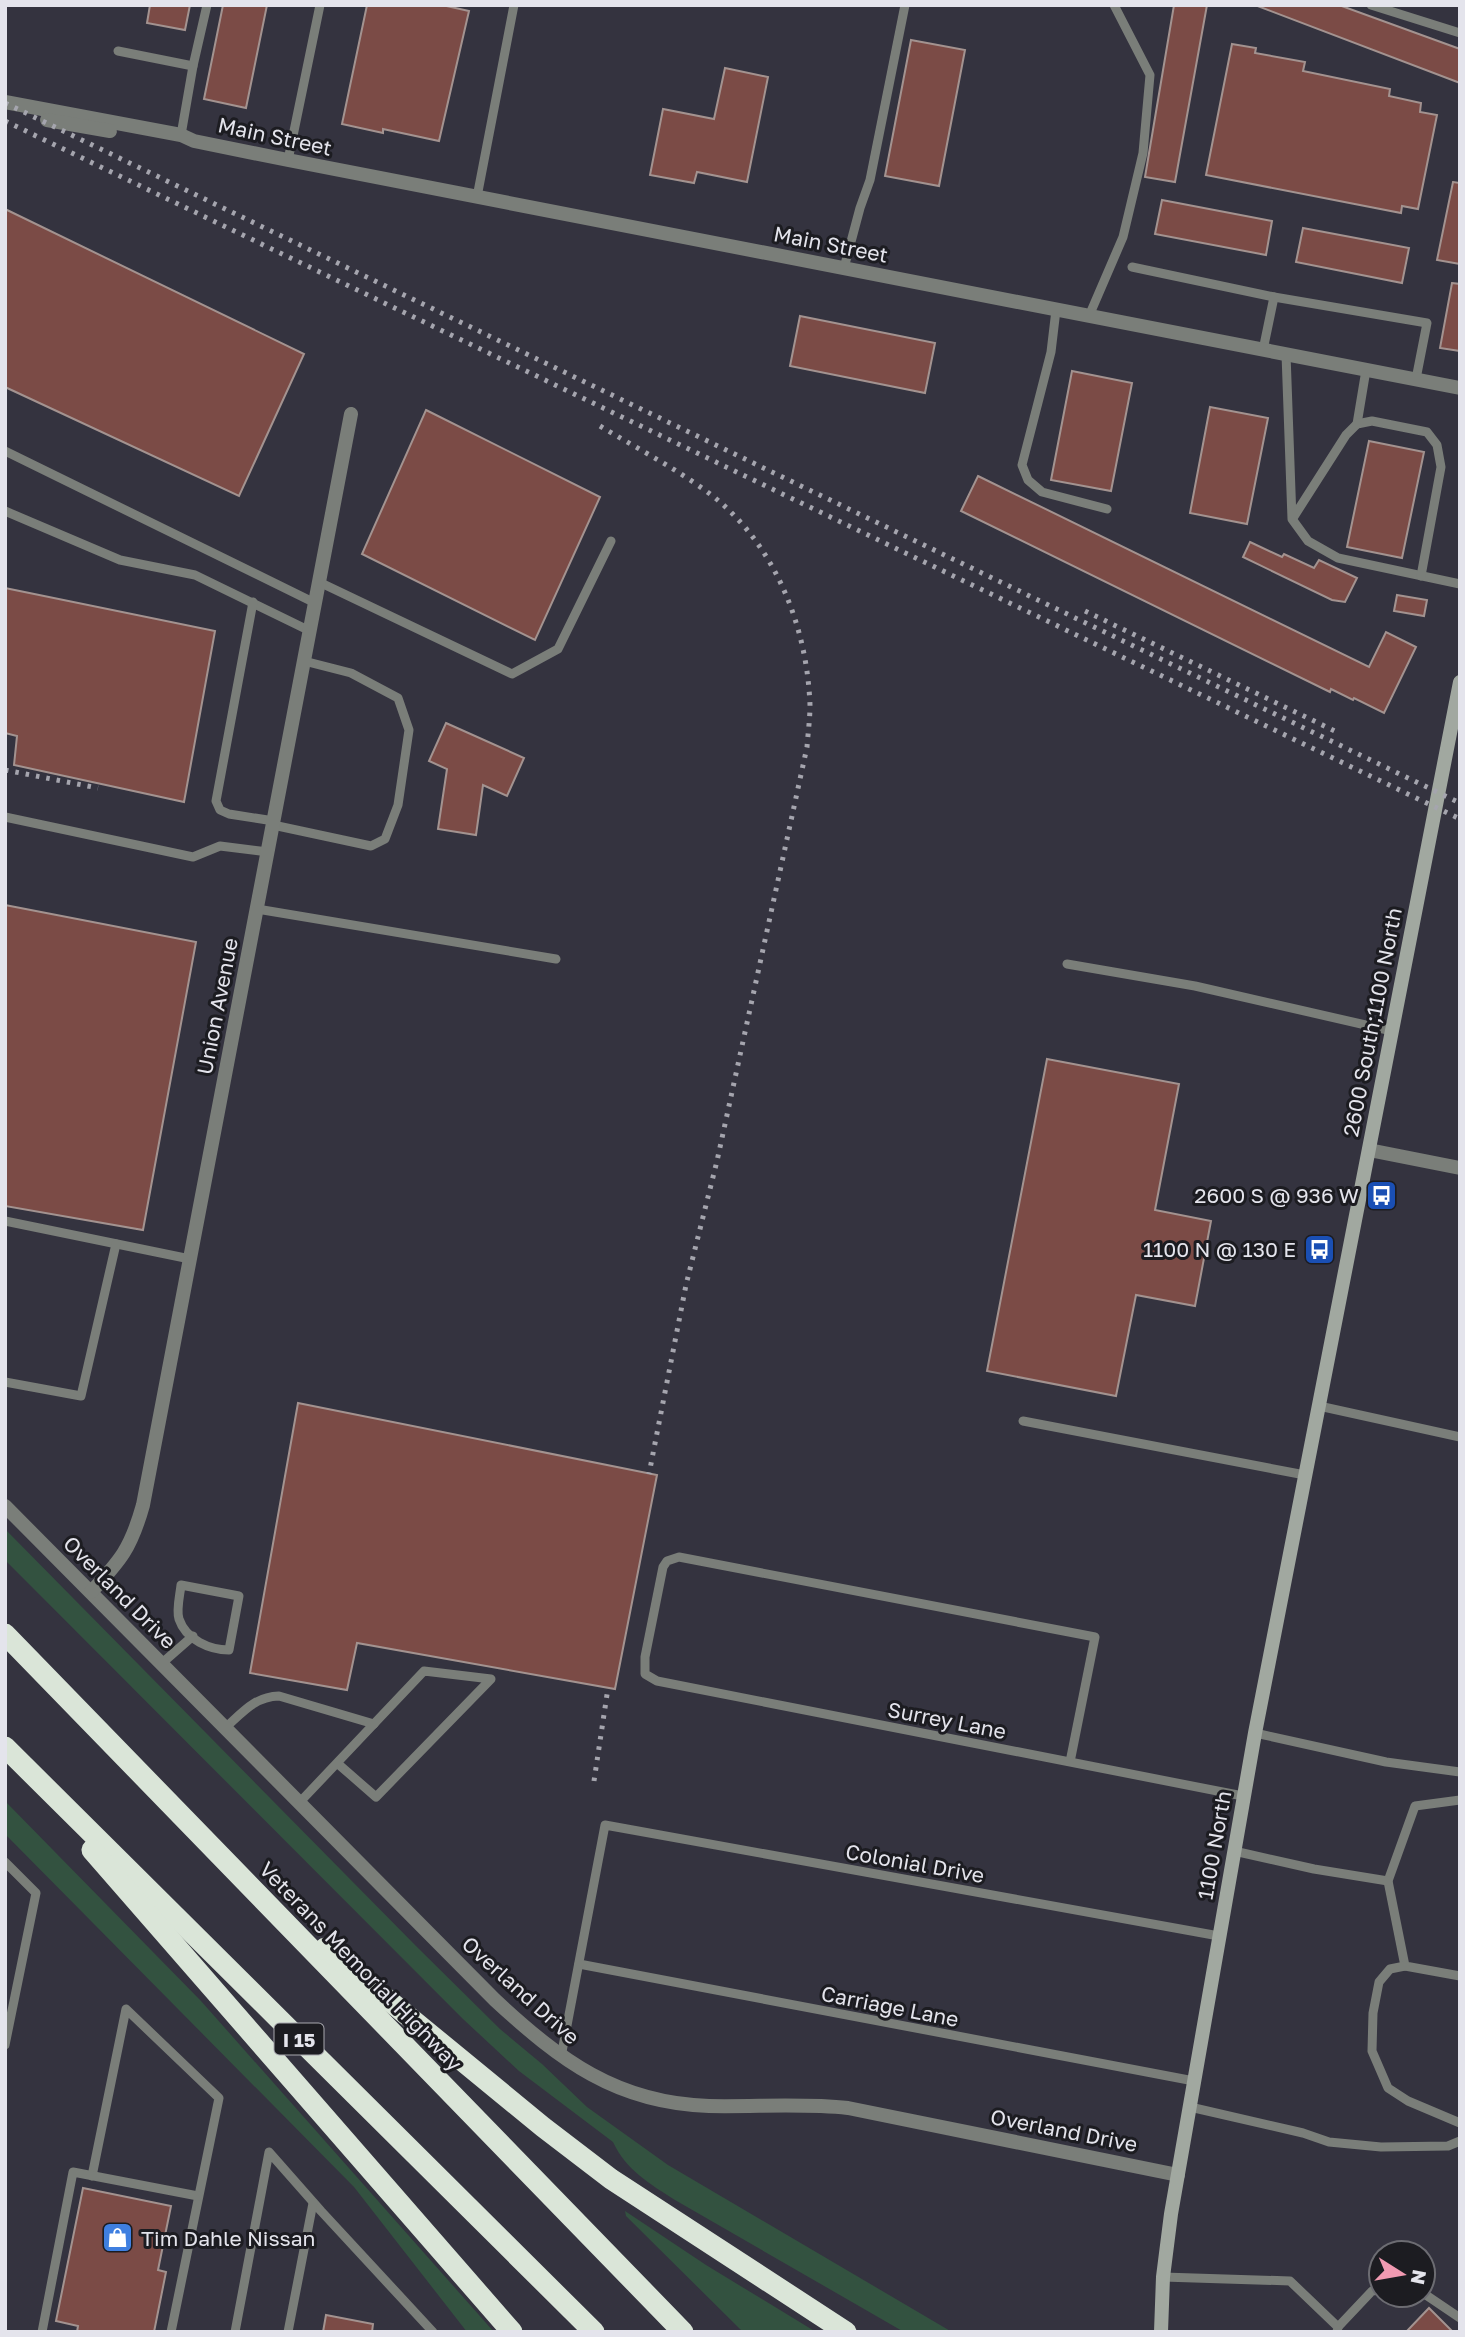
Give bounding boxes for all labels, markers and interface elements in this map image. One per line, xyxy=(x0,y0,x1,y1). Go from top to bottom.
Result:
street label: Main Street xyxy=(216,111,334,161)
street label: Main Street xyxy=(772,220,890,268)
street label: 2600 South;1100 North xyxy=(1337,905,1407,1139)
street label: Union Avenue xyxy=(191,935,243,1077)
bus stop icon: 2600 S @ 936 W xyxy=(1365,1178,1399,1212)
place label: 2600 S @ 936 W xyxy=(1194,1182,1359,1208)
bus stop icon: 1100 N @ 130 E xyxy=(1302,1232,1336,1266)
place label: 1100 N @ 130 E xyxy=(1143,1236,1296,1262)
street label: Overland Drive xyxy=(58,1530,182,1654)
street label: Surrey Lane xyxy=(886,1696,1008,1744)
street label: 1100 North xyxy=(1192,1789,1236,1901)
street label: Colonial Drive xyxy=(844,1838,986,1888)
street label: Veterans Memorial Highway xyxy=(254,1856,468,2076)
street label: Overland Drive xyxy=(457,1931,585,2049)
street label: Carriage Lane xyxy=(819,1980,961,2032)
road number: I 15 xyxy=(274,2024,324,2054)
street label: Overland Drive xyxy=(988,2103,1140,2157)
shop icon: Tim Dahle Nissan xyxy=(101,2221,135,2255)
place label: Tim Dahle Nissan xyxy=(141,2225,316,2251)
north arrow xyxy=(1367,2239,1437,2309)
text: N xyxy=(1407,2268,1432,2287)

